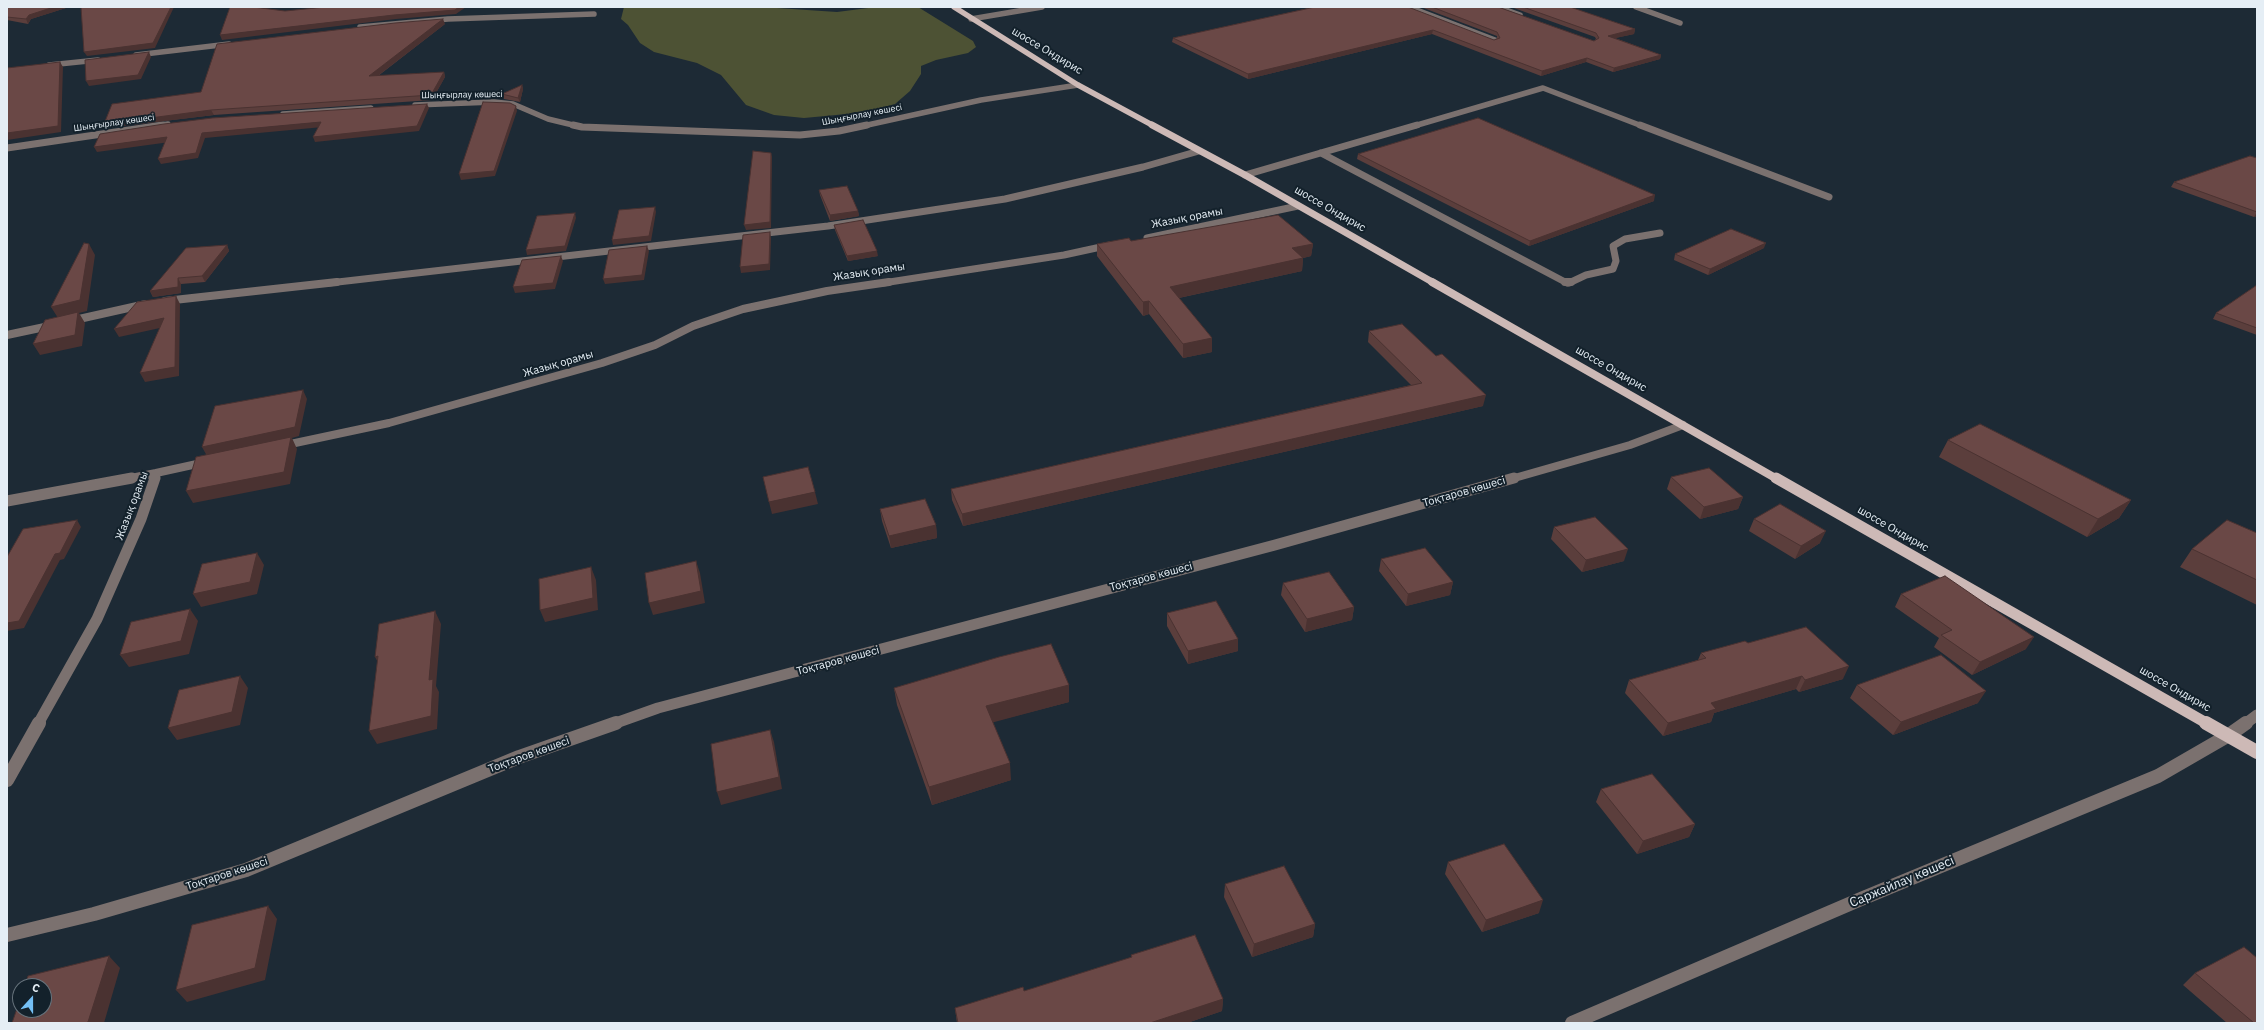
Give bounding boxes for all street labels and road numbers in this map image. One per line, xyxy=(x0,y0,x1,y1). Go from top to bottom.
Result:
street label: шоссе Ондирис xyxy=(1009,25,1085,77)
street label: Шыңғырлау көшесі xyxy=(421,89,503,101)
street label: Шыңғырлау көшесі xyxy=(821,102,903,128)
street label: Шыңғырлау көшесі xyxy=(73,112,155,134)
street label: шоссе Ондирис xyxy=(1292,183,1368,235)
street label: Жазық орамы xyxy=(1150,205,1224,231)
street label: Жазық орамы xyxy=(832,260,906,284)
street label: шоссе Ондирис xyxy=(1573,343,1649,395)
street label: Жазық орамы xyxy=(521,348,595,380)
street label: Жазық орамы xyxy=(113,470,151,542)
street label: Тоқтаров көшесі xyxy=(1421,474,1507,510)
street label: шоссе Ондирис xyxy=(1855,503,1931,555)
street label: Тоқтаров көшесі xyxy=(1108,560,1194,594)
street label: Тоқтаров көшесі xyxy=(795,644,881,678)
street label: шоссе Ондирис xyxy=(2137,663,2213,715)
street label: Тоқтаров көшесі xyxy=(487,734,571,776)
street label: Саржайлау көшесі xyxy=(1847,853,1957,911)
street label: Тоқтаров көшесі xyxy=(184,855,270,893)

